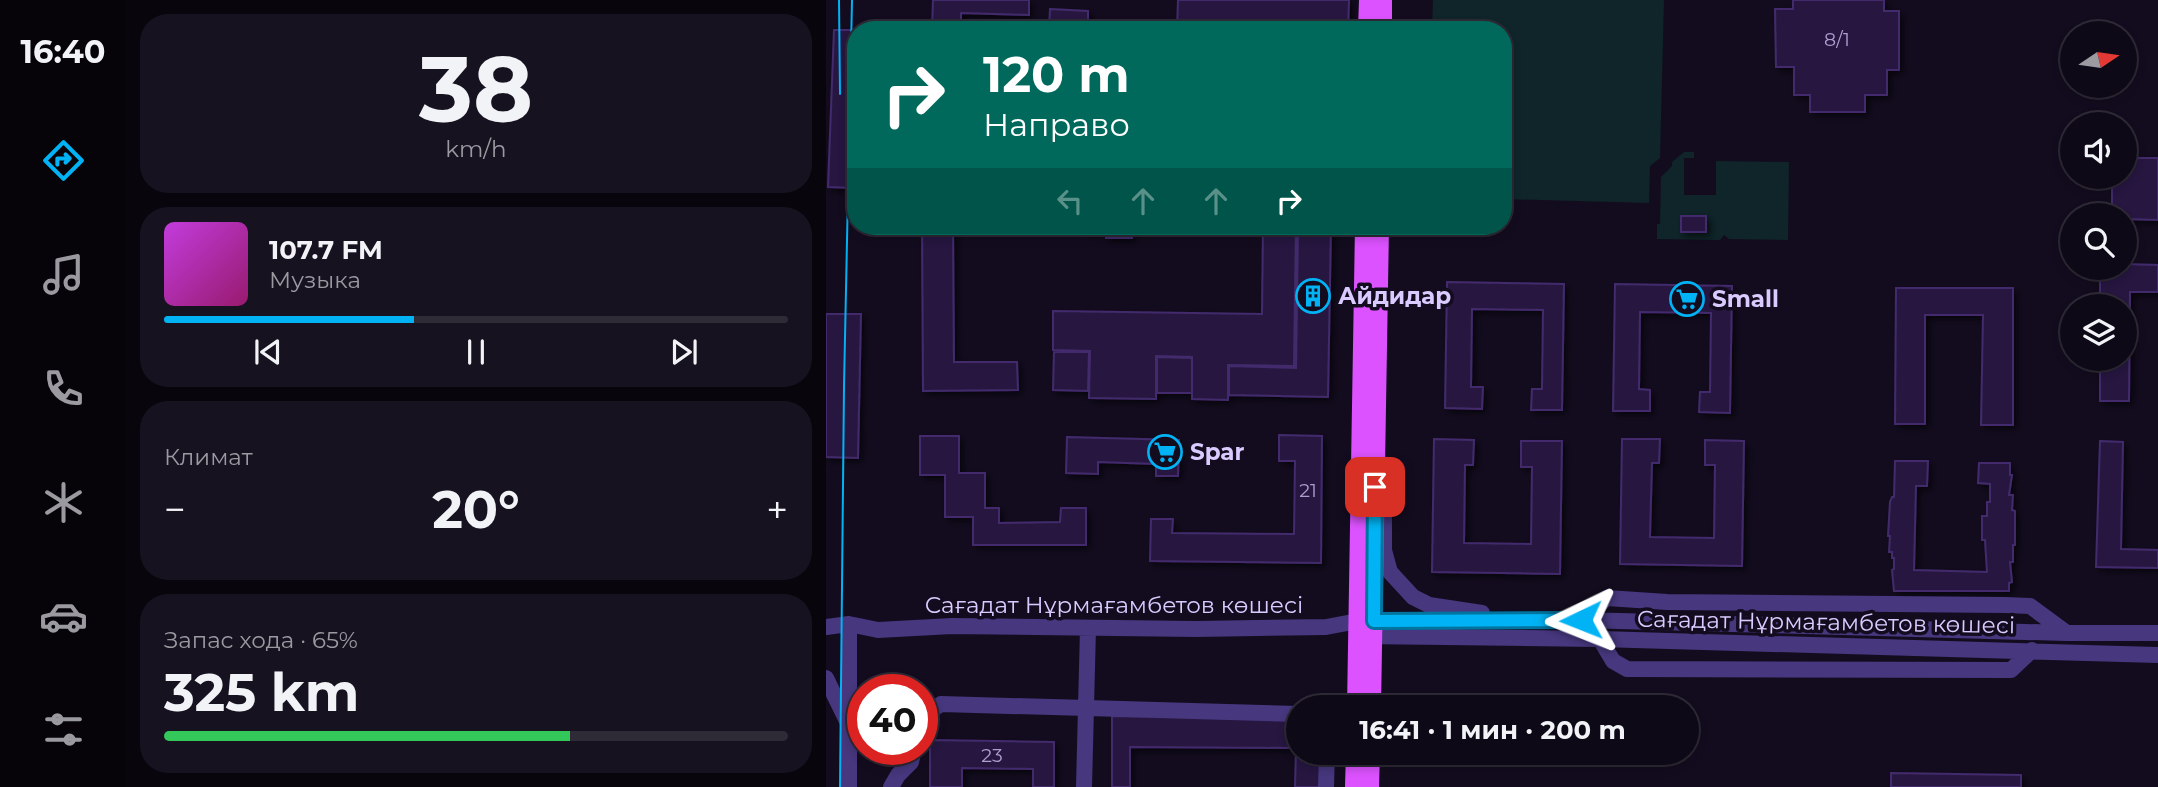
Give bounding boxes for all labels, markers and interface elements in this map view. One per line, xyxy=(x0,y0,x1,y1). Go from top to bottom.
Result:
north arrow xyxy=(2060,21,2137,98)
map controls xyxy=(2060,21,2137,371)
house number: 8/1 xyxy=(1824,28,1850,51)
text: 16:40 xyxy=(20,32,106,71)
text: 38 xyxy=(419,34,533,145)
text: 120 m xyxy=(983,45,1130,104)
icon: right xyxy=(868,49,959,140)
text: Направо xyxy=(983,105,1130,144)
button: sound xyxy=(2060,112,2137,189)
text: km/h xyxy=(445,135,507,163)
icon: directions xyxy=(39,136,88,185)
icon: left xyxy=(1051,182,1089,220)
icon: ahead xyxy=(1124,182,1162,220)
icon: ahead xyxy=(1197,182,1235,220)
icon: right xyxy=(1270,182,1308,220)
button: search xyxy=(2060,203,2137,280)
text: 107.7 FM xyxy=(269,234,383,266)
icon: music xyxy=(39,250,88,299)
text: Музыка xyxy=(269,266,361,294)
building icon: Айдидар xyxy=(1294,277,1332,315)
supermarket icon: Small xyxy=(1668,280,1706,318)
place label: Айдидар xyxy=(1338,282,1451,310)
place label: Small xyxy=(1712,285,1779,313)
button: layers xyxy=(2060,294,2137,371)
icon: previous xyxy=(249,333,287,371)
icon: pause xyxy=(457,333,495,371)
icon: next xyxy=(665,333,703,371)
icon: phone xyxy=(39,364,88,413)
supermarket icon: Spar xyxy=(1146,433,1184,471)
place label: Spar xyxy=(1190,438,1245,466)
text: Климат xyxy=(164,443,253,471)
pin xyxy=(1345,457,1405,517)
icon: arrive xyxy=(1356,468,1394,506)
icon: climate xyxy=(39,478,88,527)
text: 20° xyxy=(432,478,520,541)
house number: 21 xyxy=(1299,479,1317,502)
text: − xyxy=(164,486,186,533)
text: + xyxy=(766,486,788,533)
position arrow xyxy=(1544,583,1618,657)
street label: Сағадат Нұрмағамбетов көшесі xyxy=(925,591,1303,619)
icon: car xyxy=(39,592,88,641)
street label: Сағадат Нұрмағамбетов көшесі xyxy=(1637,605,2015,639)
text: Запас хода · 65% xyxy=(164,626,358,654)
text: 325 km xyxy=(164,661,359,724)
speed limit sign: 40 xyxy=(847,674,938,765)
icon: filters xyxy=(39,705,88,754)
text: 16:41 · 1 мин · 200 m xyxy=(1359,714,1626,746)
house number: 23 xyxy=(981,744,1003,767)

